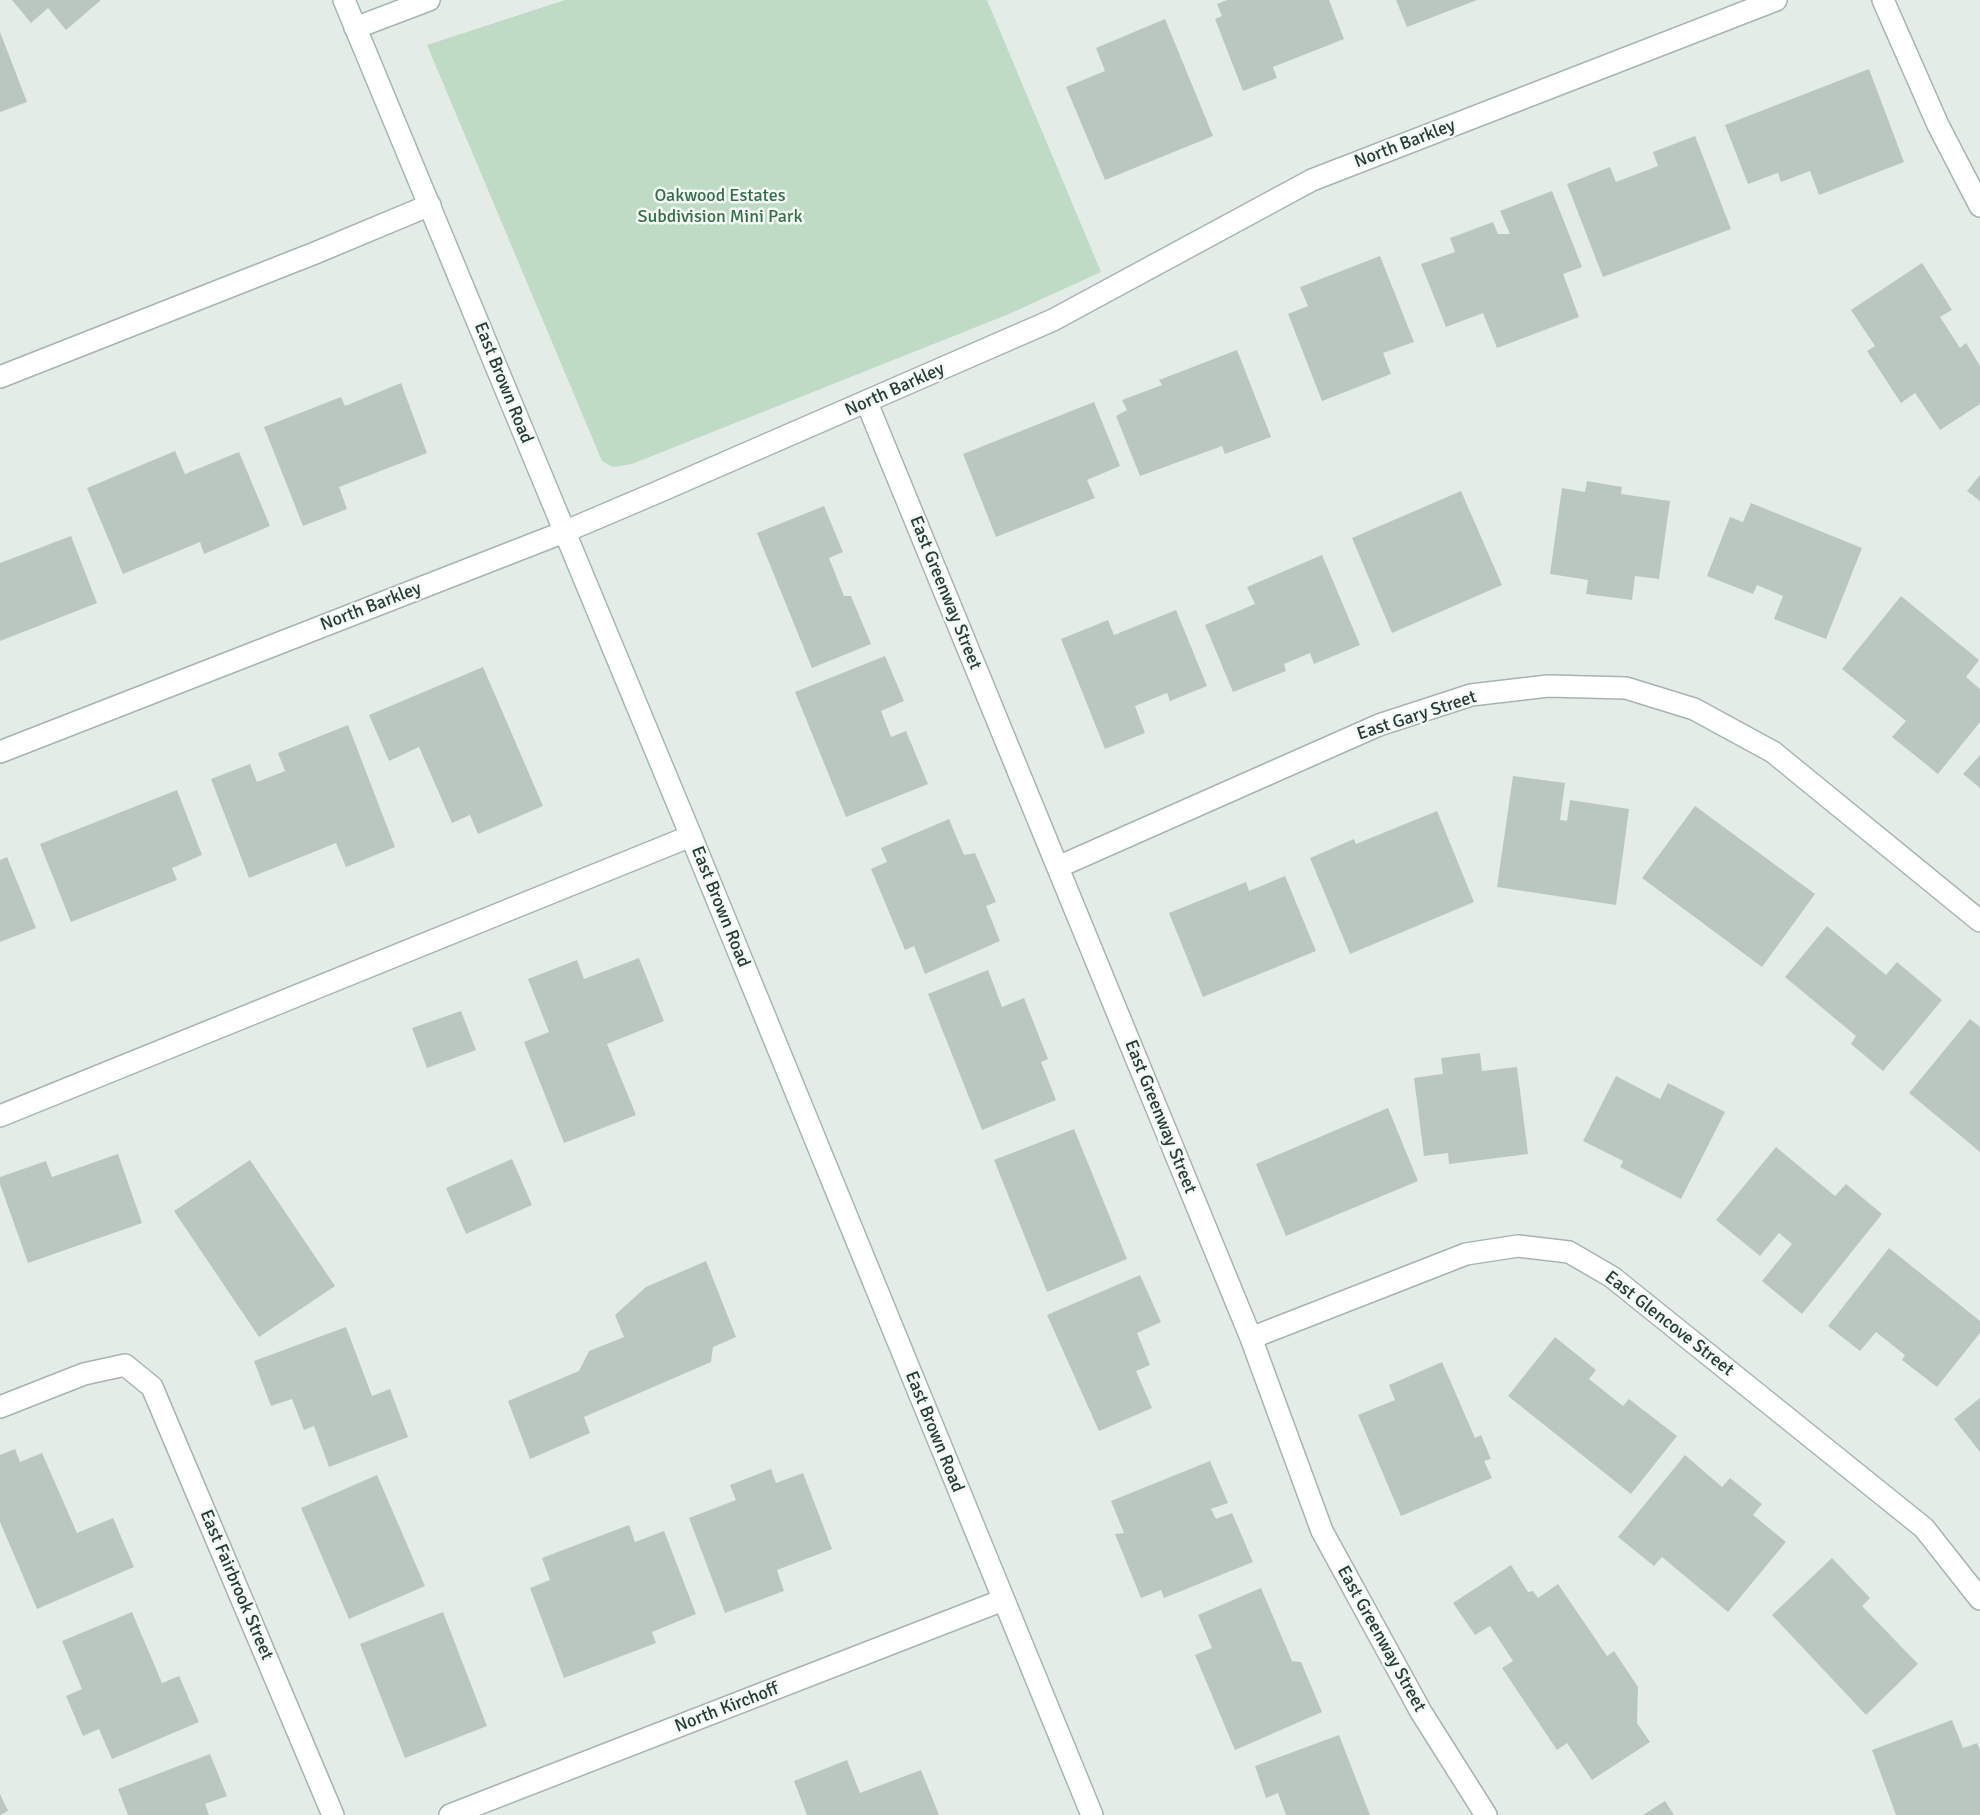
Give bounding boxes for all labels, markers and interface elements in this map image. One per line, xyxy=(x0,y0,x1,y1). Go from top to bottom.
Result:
street label: North Barkley xyxy=(1351,115,1459,173)
park label: Oakwood Estates Subdivision Mini Park xyxy=(638,185,802,228)
street label: East Brown Road xyxy=(469,319,537,447)
street label: North Barkley xyxy=(842,359,948,421)
street label: East Greenway Street xyxy=(904,513,986,673)
street label: North Barkley xyxy=(317,578,425,636)
street label: East Gary Street xyxy=(1355,687,1479,745)
street label: East Brown Road xyxy=(686,843,754,971)
street label: East Greenway Street xyxy=(1119,1037,1201,1197)
street label: East Glencove Street xyxy=(1600,1267,1738,1381)
street label: East Brown Road xyxy=(900,1368,968,1496)
street label: East Fairbrook Street xyxy=(195,1507,277,1663)
street label: East Greenway Street xyxy=(1332,1562,1430,1716)
street label: North Kirchoff xyxy=(672,1678,782,1738)

